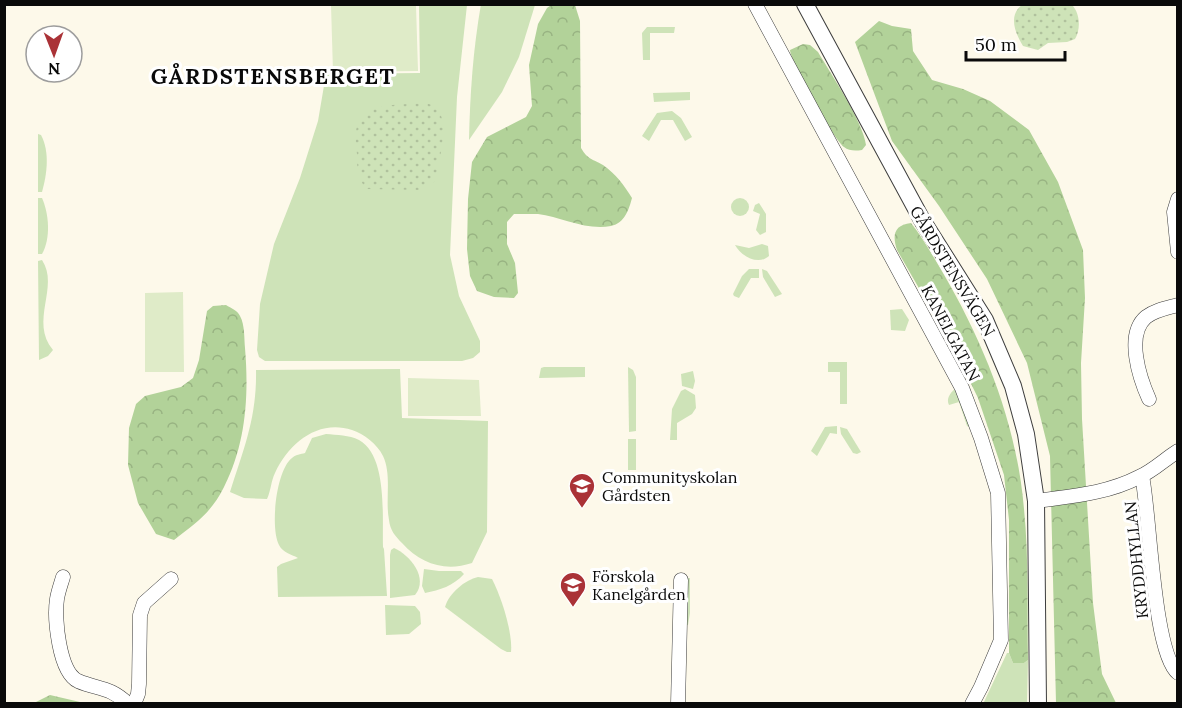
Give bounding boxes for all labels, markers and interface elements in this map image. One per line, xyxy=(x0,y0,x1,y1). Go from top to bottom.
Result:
north arrow xyxy=(24,24,84,84)
scale bar xyxy=(966,24,1065,62)
text: 50 m xyxy=(975,33,1017,56)
text: N xyxy=(48,59,61,79)
district label: GÅRDSTENSBERGET xyxy=(151,62,395,90)
street label: GÅRDSTENSVÄGEN xyxy=(906,202,1000,340)
street label: KANELGATAN xyxy=(917,282,985,384)
place label: Communityskolan Gårdsten xyxy=(602,467,738,505)
school or university icon: Communityskolan Gårdsten xyxy=(567,471,597,509)
street label: KRYDDHYLLAN xyxy=(1120,500,1152,620)
place label: Förskola Kanelgården xyxy=(592,566,686,604)
school or university icon: Förskola Kanelgården xyxy=(558,570,588,608)

